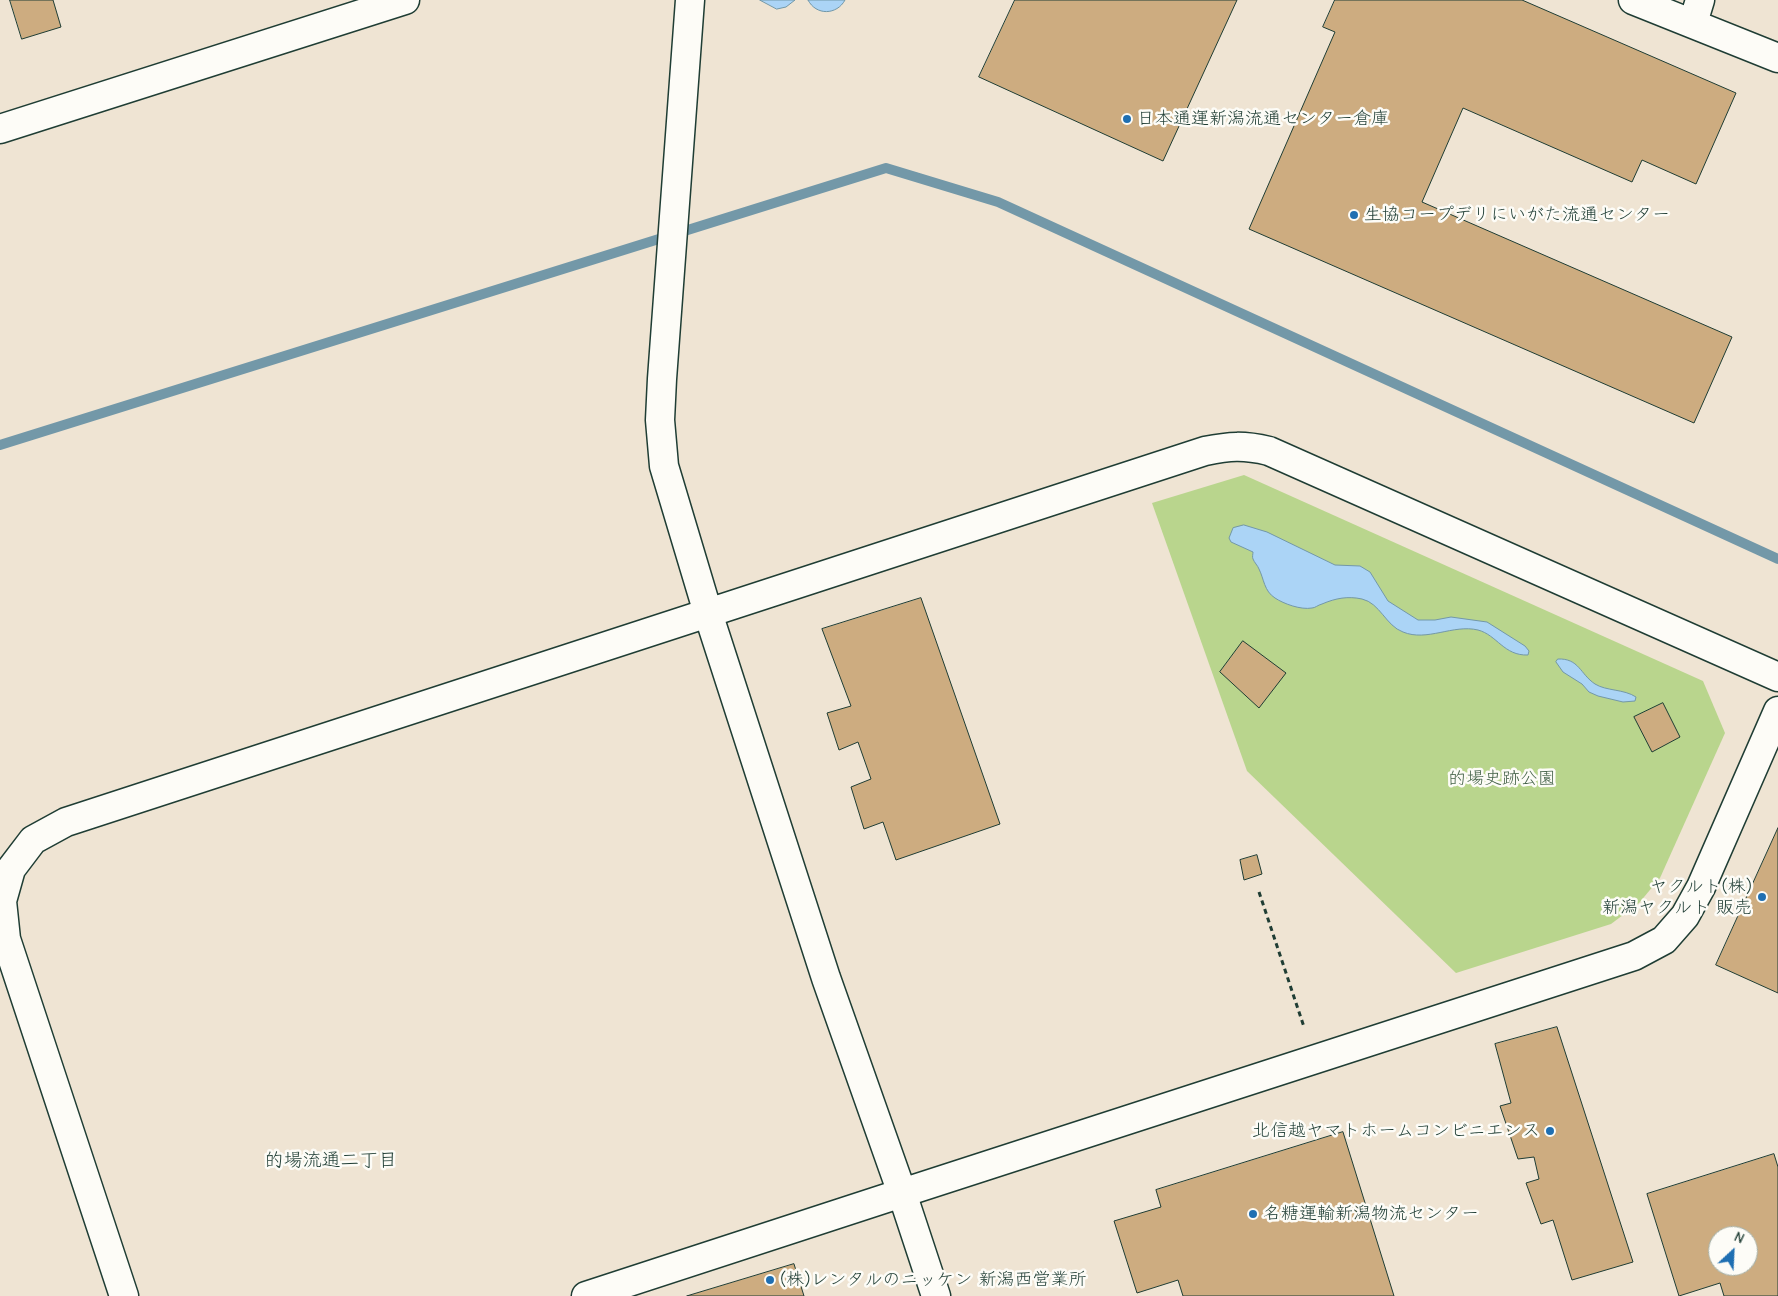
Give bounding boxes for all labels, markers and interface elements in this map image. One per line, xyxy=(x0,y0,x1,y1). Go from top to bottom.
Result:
place label: 日本通運新潟流通センター倉庫 xyxy=(1137,108,1389,130)
marker: 日本通運新潟流通センター倉庫 xyxy=(1121,113,1133,125)
place label: 生協コープデリにいがた流通センター xyxy=(1364,204,1670,226)
marker: 生協コープデリにいがた流通センター xyxy=(1348,209,1360,221)
park label: 的場史跡公園 xyxy=(1448,768,1556,790)
place label: ヤクルト(株) 新潟ヤクルト 販売 xyxy=(1602,876,1752,919)
marker: ヤクルト(株) 新潟ヤクルト 販売 xyxy=(1756,891,1768,903)
place label: 北信越ヤマトホームコンビニエンス xyxy=(1252,1120,1540,1142)
marker: 北信越ヤマトホームコンビニエンス xyxy=(1544,1125,1556,1137)
district label: 的場流通二丁目 xyxy=(265,1150,397,1172)
place label: 名糖運輸新潟物流センター xyxy=(1263,1203,1479,1225)
marker: 名糖運輸新潟物流センター xyxy=(1247,1208,1259,1220)
north arrow xyxy=(1708,1226,1758,1276)
text: N xyxy=(1731,1228,1747,1247)
place label: (株)レンタルのニッケン 新潟西営業所 xyxy=(780,1269,1086,1291)
marker: (株)レンタルのニッケン 新潟西営業所 xyxy=(764,1274,776,1286)

